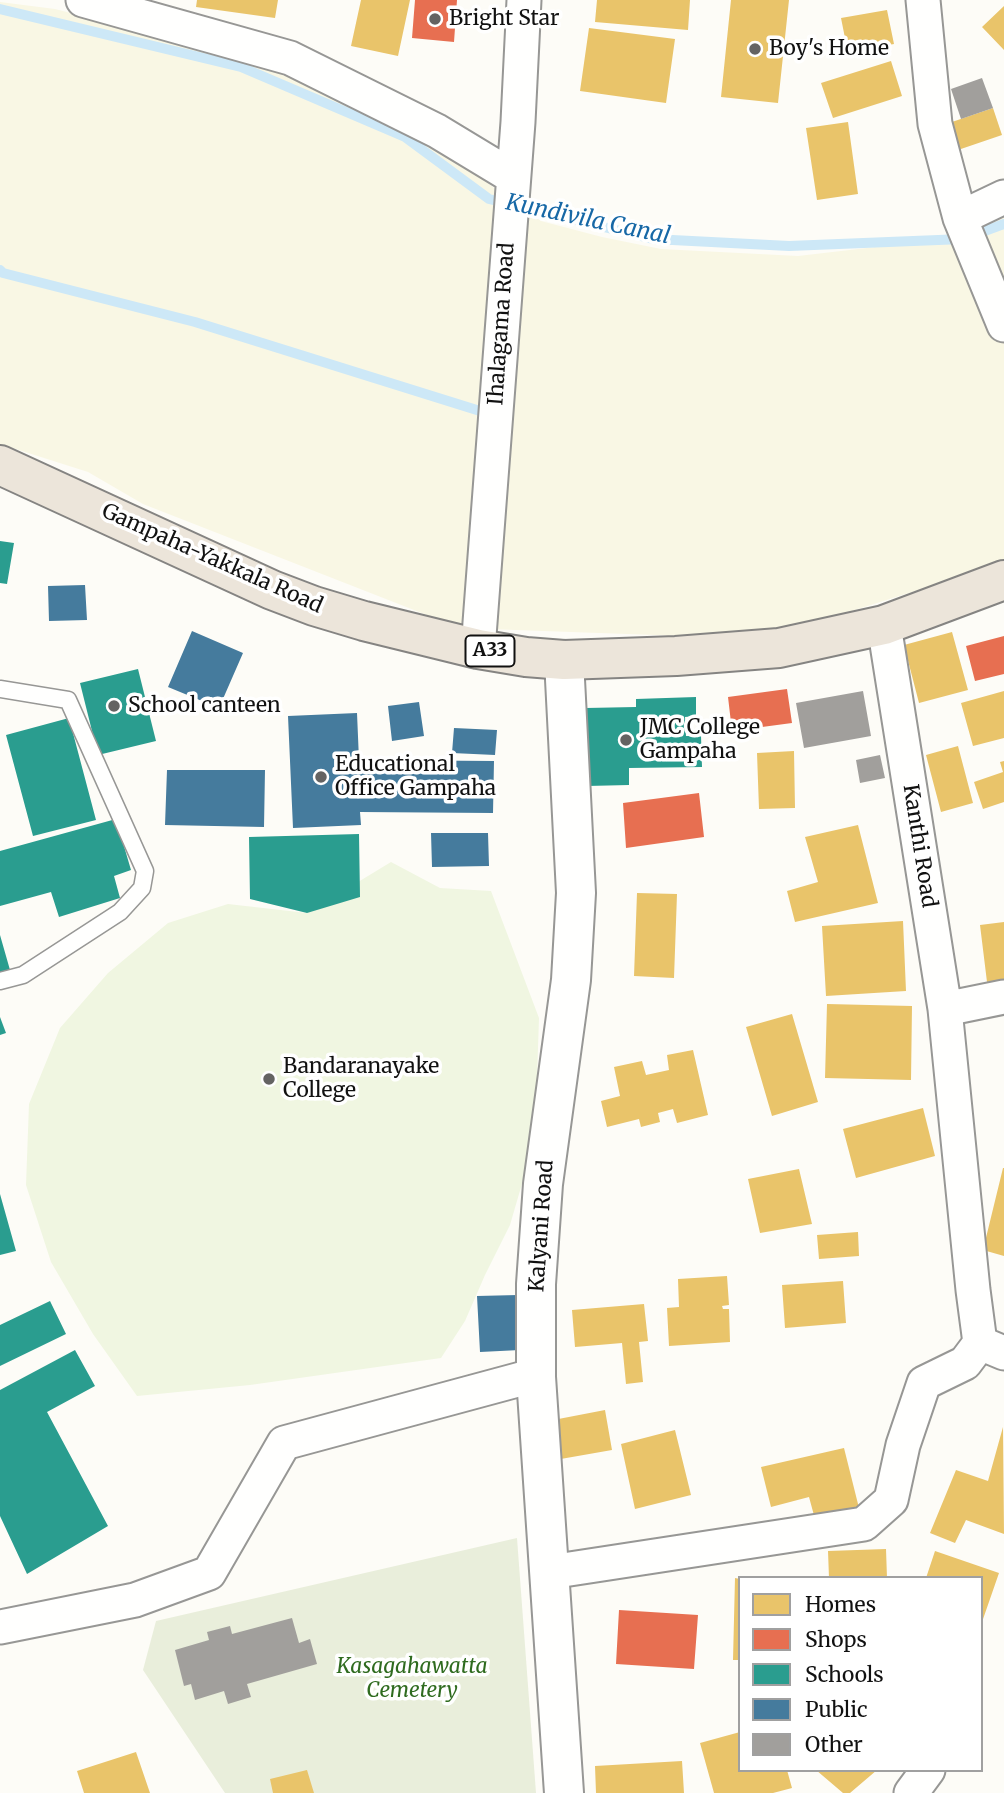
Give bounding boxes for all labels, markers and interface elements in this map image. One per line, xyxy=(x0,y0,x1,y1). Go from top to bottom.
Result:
place label: Bright Star xyxy=(449,6,560,32)
marker: Bright Star xyxy=(427,11,443,27)
place label: Boy's Home xyxy=(769,36,889,62)
marker: Boy's Home xyxy=(747,41,763,57)
water label: Kundivila Canal xyxy=(503,189,673,251)
street label: Ihalagama Road xyxy=(484,242,520,406)
street label: Gampaha-Yakkala Road xyxy=(98,499,326,619)
road number: A33 xyxy=(466,636,514,666)
place label: School canteen xyxy=(128,693,281,719)
marker: School canteen xyxy=(106,698,122,714)
place label: JMC College Gampaha xyxy=(640,715,760,765)
marker: JMC College Gampaha xyxy=(618,732,634,748)
place label: Educational Office Gampaha xyxy=(335,752,496,802)
marker: Educational Office Gampaha xyxy=(313,769,329,785)
street label: Kanthi Road xyxy=(897,783,941,909)
place label: Bandaranayake College xyxy=(283,1054,439,1104)
marker: Bandaranayake College xyxy=(261,1071,277,1087)
street label: Kalyani Road xyxy=(525,1159,559,1293)
legend xyxy=(738,1576,983,1772)
text: Homes xyxy=(805,1591,876,1618)
text: Shops xyxy=(805,1626,867,1653)
park label: Kasagahawatta Cemetery xyxy=(337,1654,487,1704)
text: Schools xyxy=(805,1661,884,1688)
text: Public xyxy=(805,1696,868,1723)
text: Other xyxy=(805,1731,863,1758)

